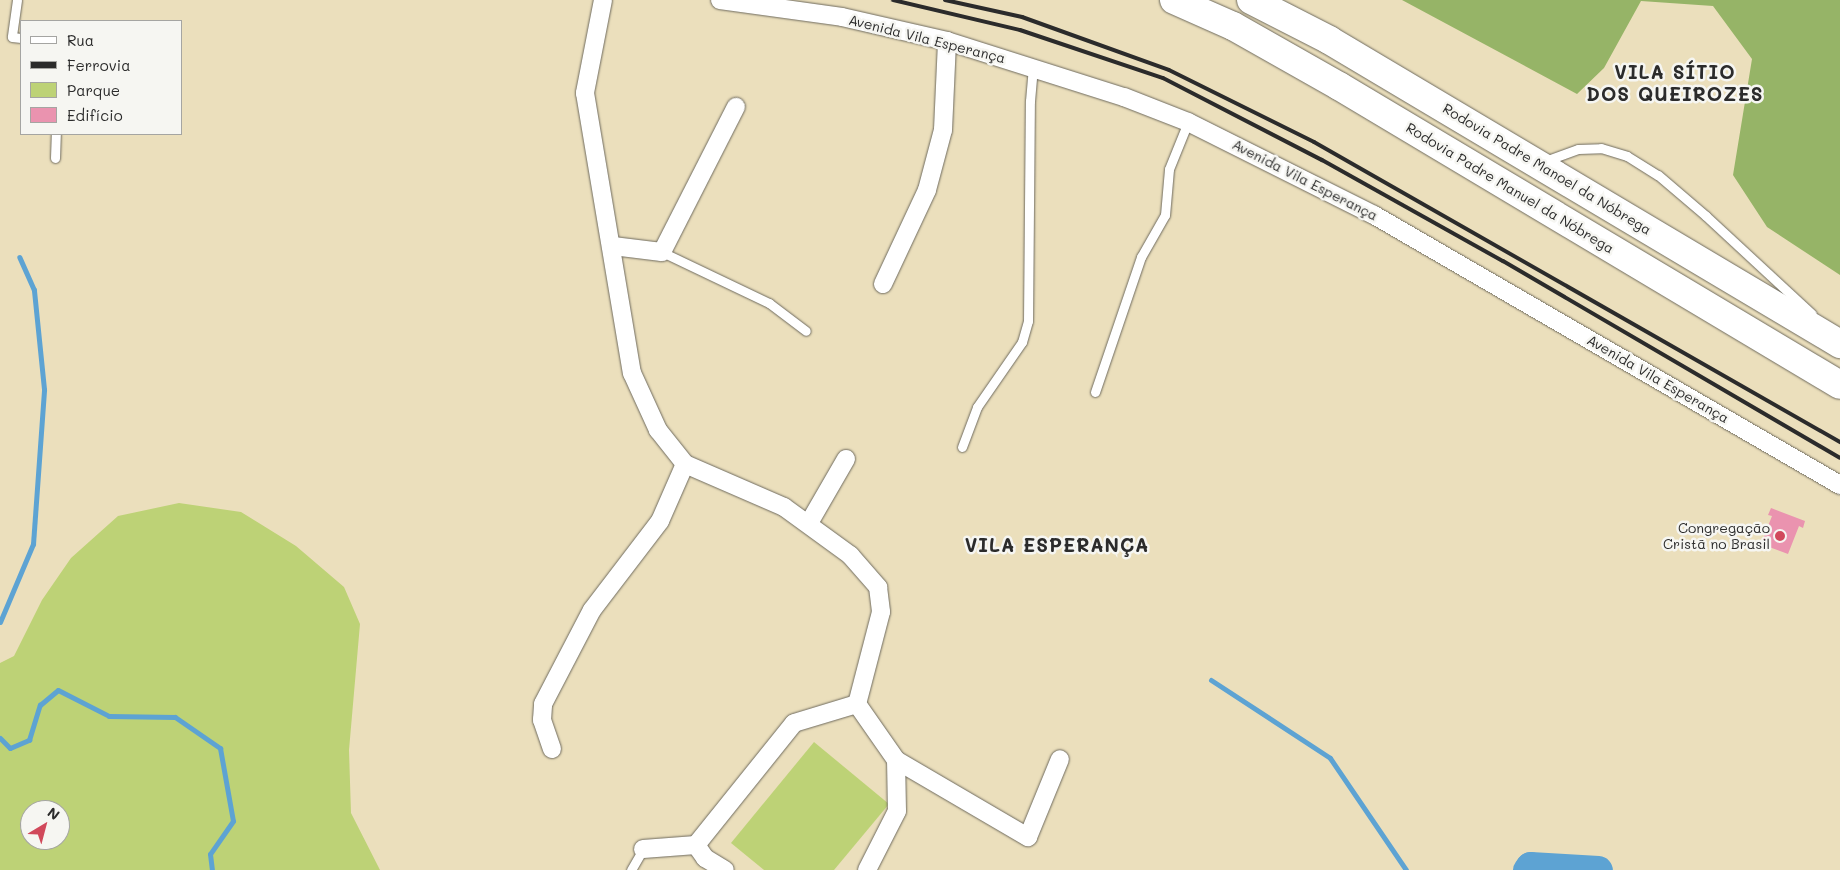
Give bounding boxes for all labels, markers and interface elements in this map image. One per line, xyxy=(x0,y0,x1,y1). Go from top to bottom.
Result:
street label: Avenida Vila Esperança xyxy=(847,11,1007,67)
legend xyxy=(20,20,182,135)
text: Rua xyxy=(67,30,94,50)
text: Ferrovia xyxy=(67,55,131,75)
district label: VILA SÍTIO DOS QUEIROZES xyxy=(1585,61,1765,105)
text: Parque xyxy=(67,80,120,100)
street label: Rodovia Padre Manoel da Nóbrega xyxy=(1440,100,1654,238)
text: Edifício xyxy=(67,105,123,125)
street label: Rodovia Padre Manuel da Nóbrega xyxy=(1403,119,1617,257)
street label: Avenida Vila Esperança xyxy=(1229,136,1381,224)
street label: Avenida Vila Esperança xyxy=(1584,331,1732,427)
place label: Congregação Cristã no Brasil xyxy=(1663,520,1770,552)
marker: Congregação Cristã no Brasil xyxy=(1774,530,1786,542)
district label: VILA ESPERANÇA xyxy=(963,534,1151,556)
north arrow xyxy=(20,800,70,850)
text: N xyxy=(44,803,64,824)

